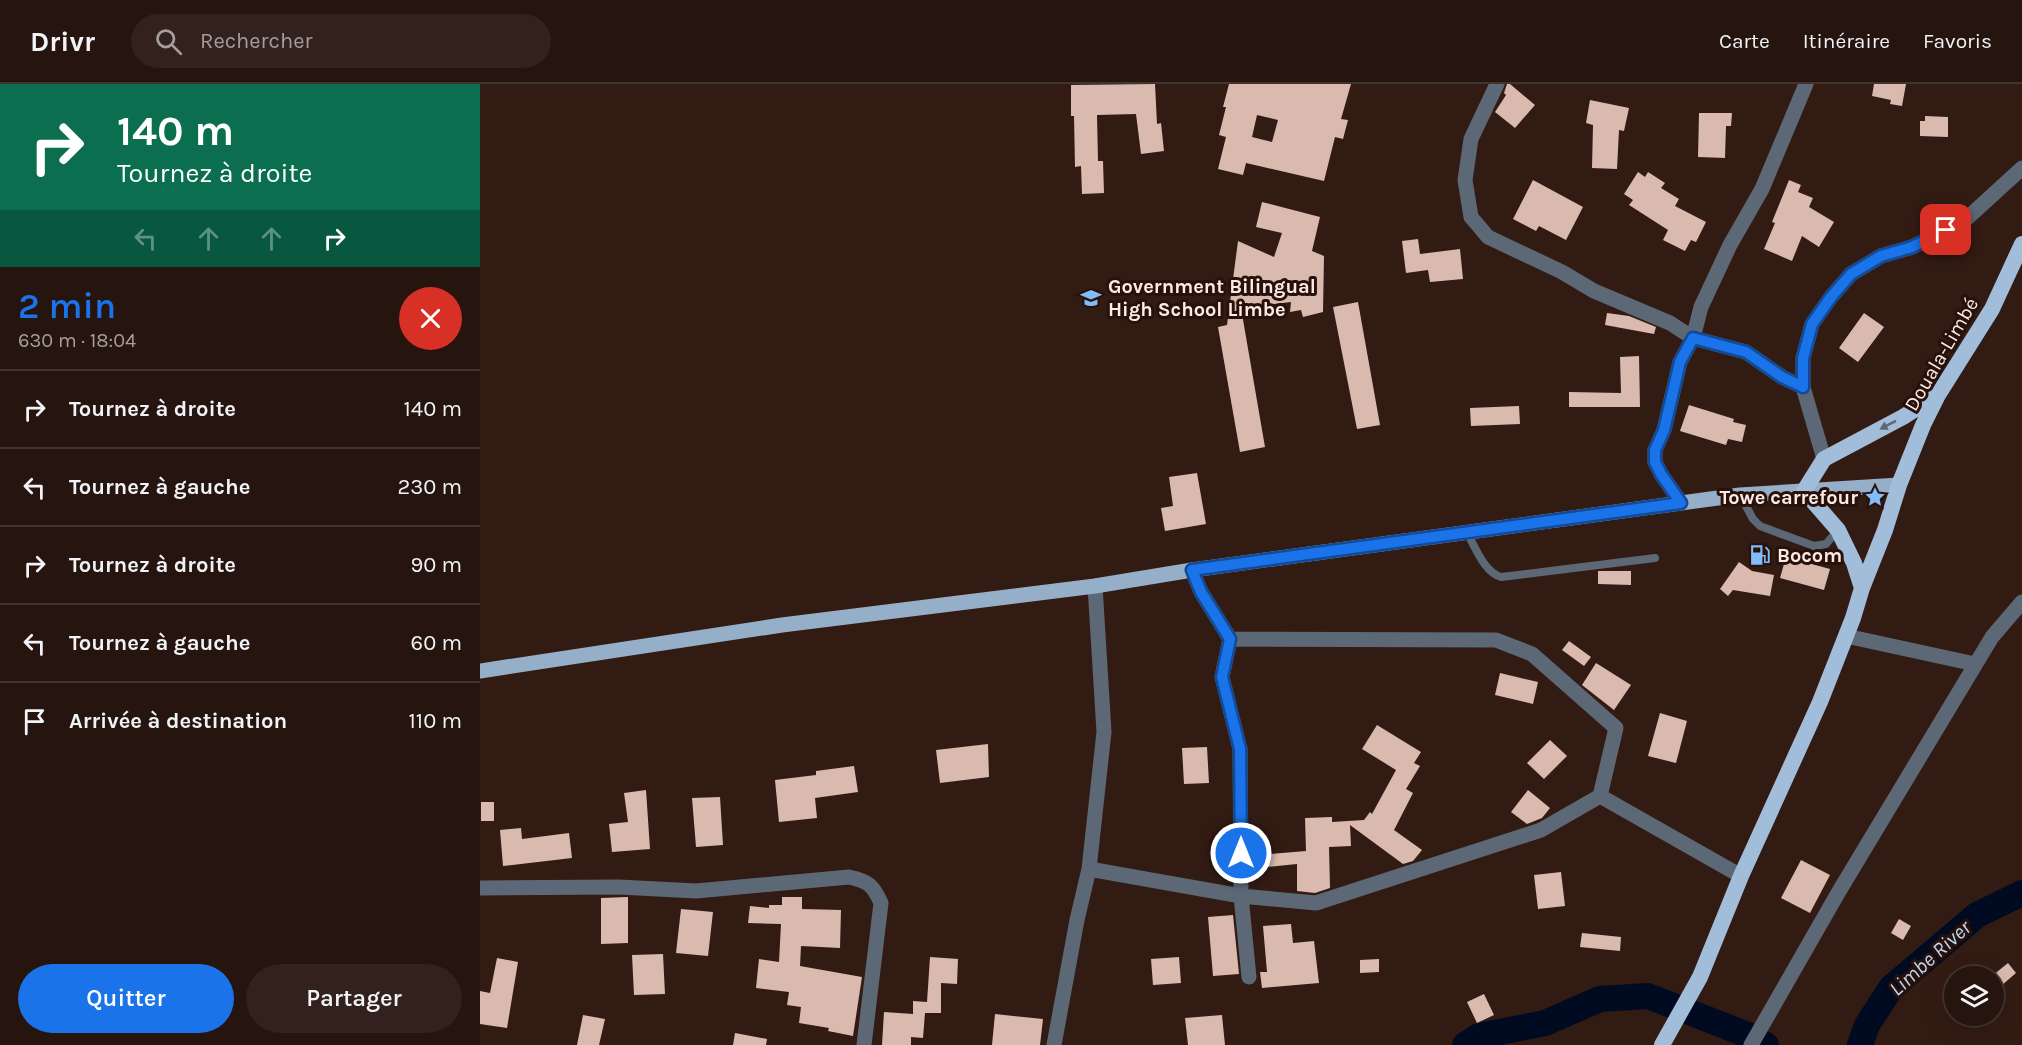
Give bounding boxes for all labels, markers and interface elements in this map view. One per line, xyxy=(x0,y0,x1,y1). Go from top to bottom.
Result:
search box xyxy=(131,14,551,68)
text: Drivr xyxy=(30,25,95,58)
icon: search xyxy=(152,25,185,58)
text: Rechercher xyxy=(200,28,312,54)
text: Carte xyxy=(1719,29,1770,53)
text: Itinéraire xyxy=(1803,29,1890,53)
text: Favoris xyxy=(1923,29,1992,53)
text: 140 m xyxy=(117,106,234,156)
icon: right xyxy=(18,108,96,186)
text: Tournez à droite xyxy=(117,157,312,189)
pin xyxy=(1920,204,1971,255)
icon: arrive xyxy=(1929,213,1962,246)
icon: left xyxy=(129,222,162,255)
icon: ahead xyxy=(192,222,225,255)
icon: ahead xyxy=(255,222,288,255)
icon: right xyxy=(318,222,351,255)
place label: Government Bilingual High School Limbe xyxy=(1108,275,1316,321)
text: 2 min xyxy=(18,285,116,327)
school or university icon: Government Bilingual High School Limbe xyxy=(1079,286,1103,310)
button: close xyxy=(399,287,462,350)
street label: Douala-Limbé xyxy=(1900,294,1983,415)
text: 630 m · 18:04 xyxy=(18,329,136,352)
icon: right xyxy=(18,393,51,426)
text: Tournez à droite xyxy=(69,396,236,422)
text: 140 m xyxy=(404,396,462,422)
one-way arrow xyxy=(1879,420,1896,430)
icon: left xyxy=(18,471,51,504)
text: Tournez à gauche xyxy=(69,474,250,500)
text: 230 m xyxy=(397,474,462,500)
place icon: Towe carrefour xyxy=(1863,485,1887,509)
place label: Towe carrefour xyxy=(1719,486,1858,509)
fuel station icon: Bocom xyxy=(1748,543,1772,567)
place label: Bocom xyxy=(1777,544,1842,567)
icon: right xyxy=(18,549,51,582)
text: Tournez à droite xyxy=(69,552,236,578)
text: 90 m xyxy=(410,552,462,578)
icon: left xyxy=(18,627,51,660)
text: Tournez à gauche xyxy=(69,630,250,656)
text: 60 m xyxy=(411,630,462,656)
icon: arrive xyxy=(18,705,51,738)
text: Arrivée à destination xyxy=(69,708,287,734)
text: 110 m xyxy=(409,708,462,734)
position arrow xyxy=(1209,821,1273,885)
water label: Limbe River xyxy=(1884,915,1976,1001)
button: Quitter xyxy=(18,964,234,1033)
button: Partager xyxy=(246,964,462,1033)
map controls xyxy=(1944,966,2004,1026)
button: layers xyxy=(1944,966,2004,1026)

